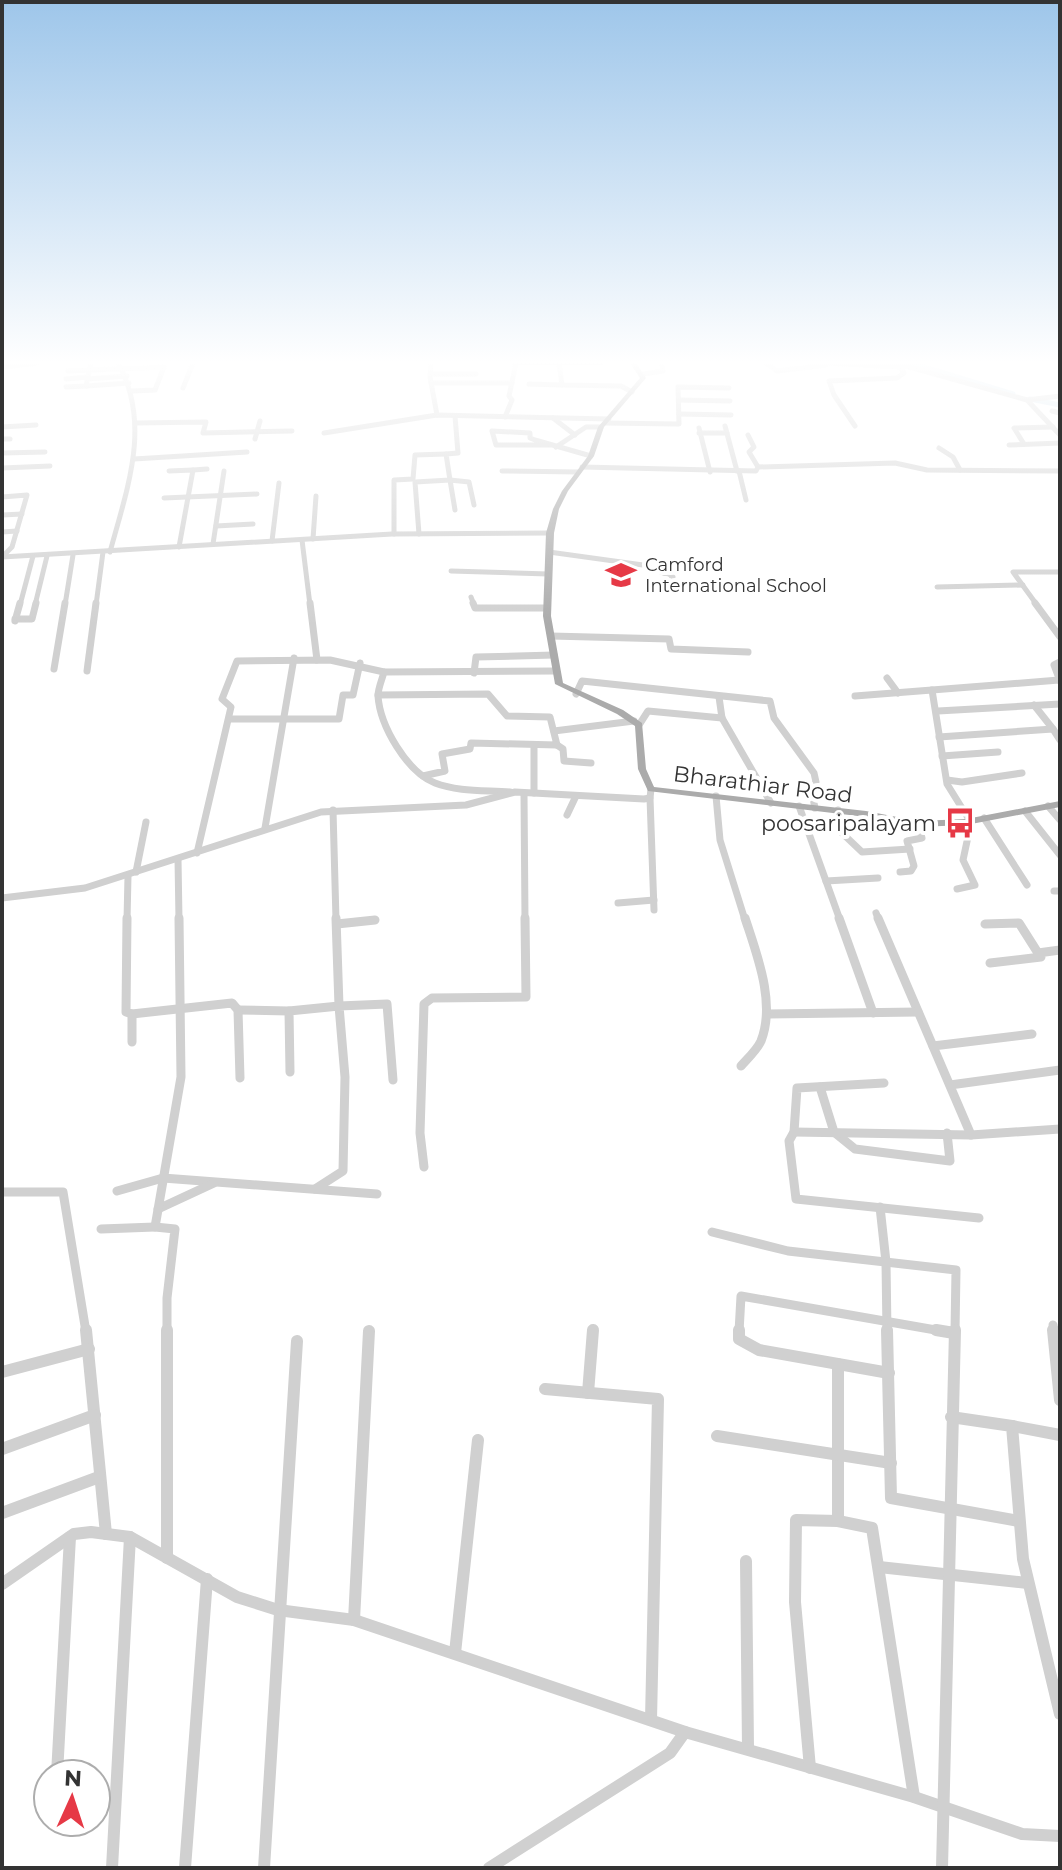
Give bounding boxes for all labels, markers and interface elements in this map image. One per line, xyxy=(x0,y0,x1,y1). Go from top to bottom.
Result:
place label: Camford International School xyxy=(645,554,827,597)
school or university icon: Camford International School xyxy=(604,558,638,592)
street label: Bharathiar Road xyxy=(672,760,854,809)
bus stop icon: poosaripalayam xyxy=(943,806,977,840)
place label: poosaripalayam xyxy=(761,810,936,837)
north arrow xyxy=(32,1758,112,1838)
text: N xyxy=(63,1765,83,1792)

